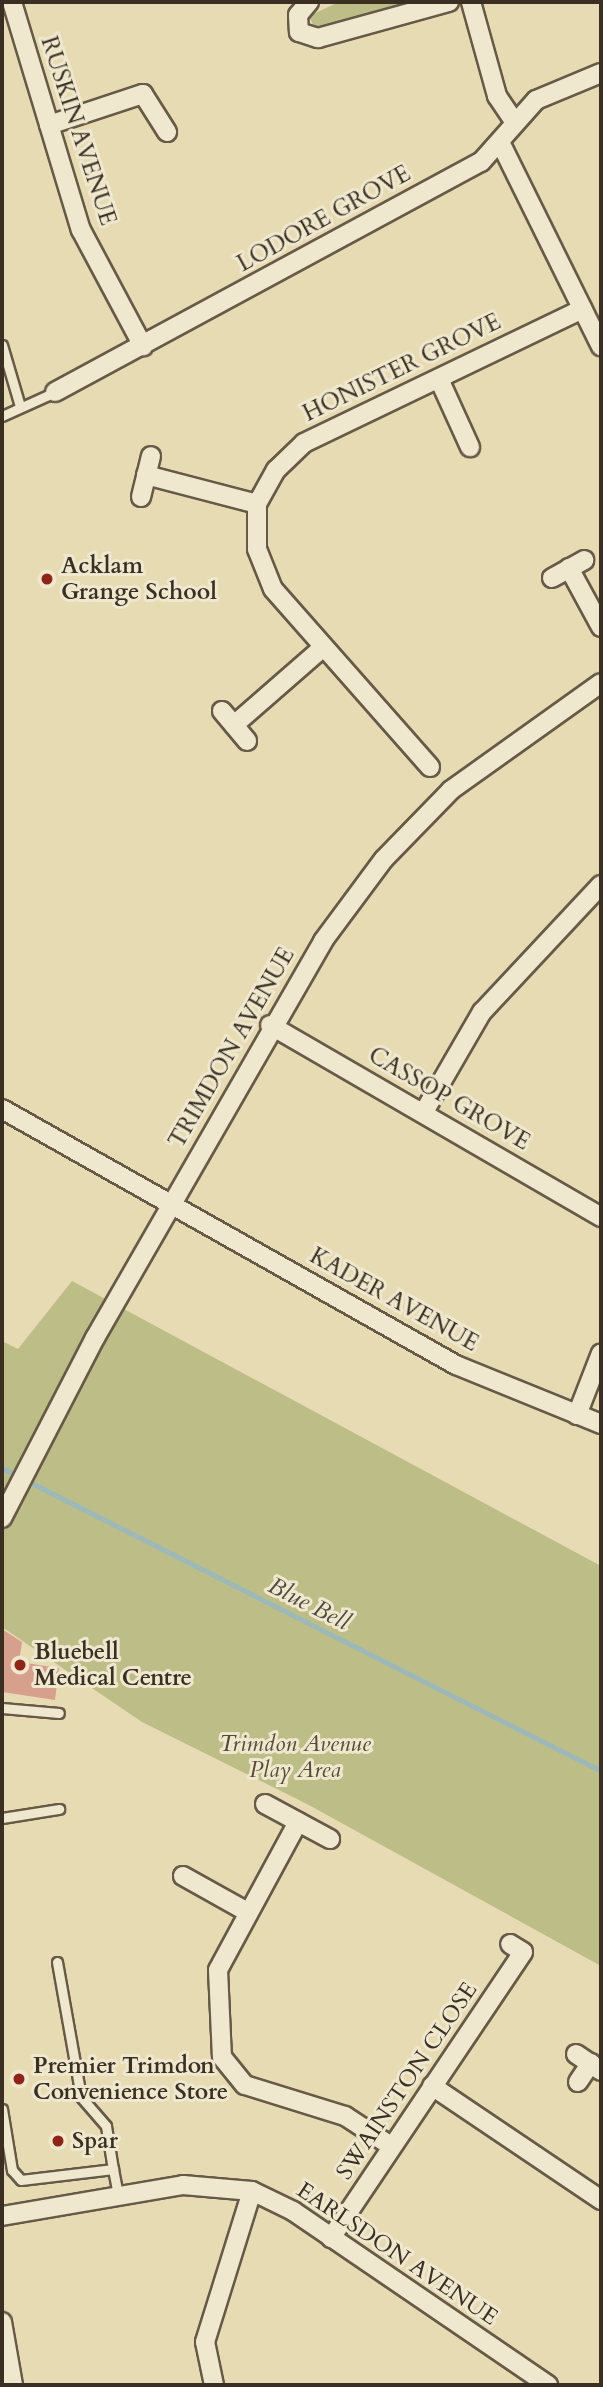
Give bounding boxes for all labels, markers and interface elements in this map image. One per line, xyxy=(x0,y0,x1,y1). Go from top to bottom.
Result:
street label: RUSKIN AVENUE xyxy=(34,33,122,229)
street label: LODORE GROVE xyxy=(233,160,415,278)
street label: HONISTER GROVE xyxy=(299,308,505,428)
place label: Acklam Grange School xyxy=(61,552,217,606)
marker: Acklam Grange School xyxy=(39,571,55,587)
street label: TRIMDON AVENUE xyxy=(163,943,301,1153)
street label: CASSOP GROVE xyxy=(363,1042,535,1156)
street label: KADER AVENUE xyxy=(305,1242,483,1358)
water label: Blue Bell xyxy=(263,1571,355,1637)
place label: Bluebell Medical Centre xyxy=(34,1638,192,1692)
marker: Bluebell Medical Centre xyxy=(12,1657,28,1673)
park label: Trimdon Avenue Play Area xyxy=(219,1730,371,1784)
street label: SWAINSTON CLOSE xyxy=(331,1977,483,2185)
place label: Premier Trimdon Convenience Store xyxy=(33,2052,228,2106)
marker: Premier Trimdon Convenience Store xyxy=(11,2071,27,2087)
place label: Spar xyxy=(72,2127,118,2155)
marker: Spar xyxy=(50,2133,66,2149)
street label: EARLSDON AVENUE xyxy=(291,2176,503,2332)

